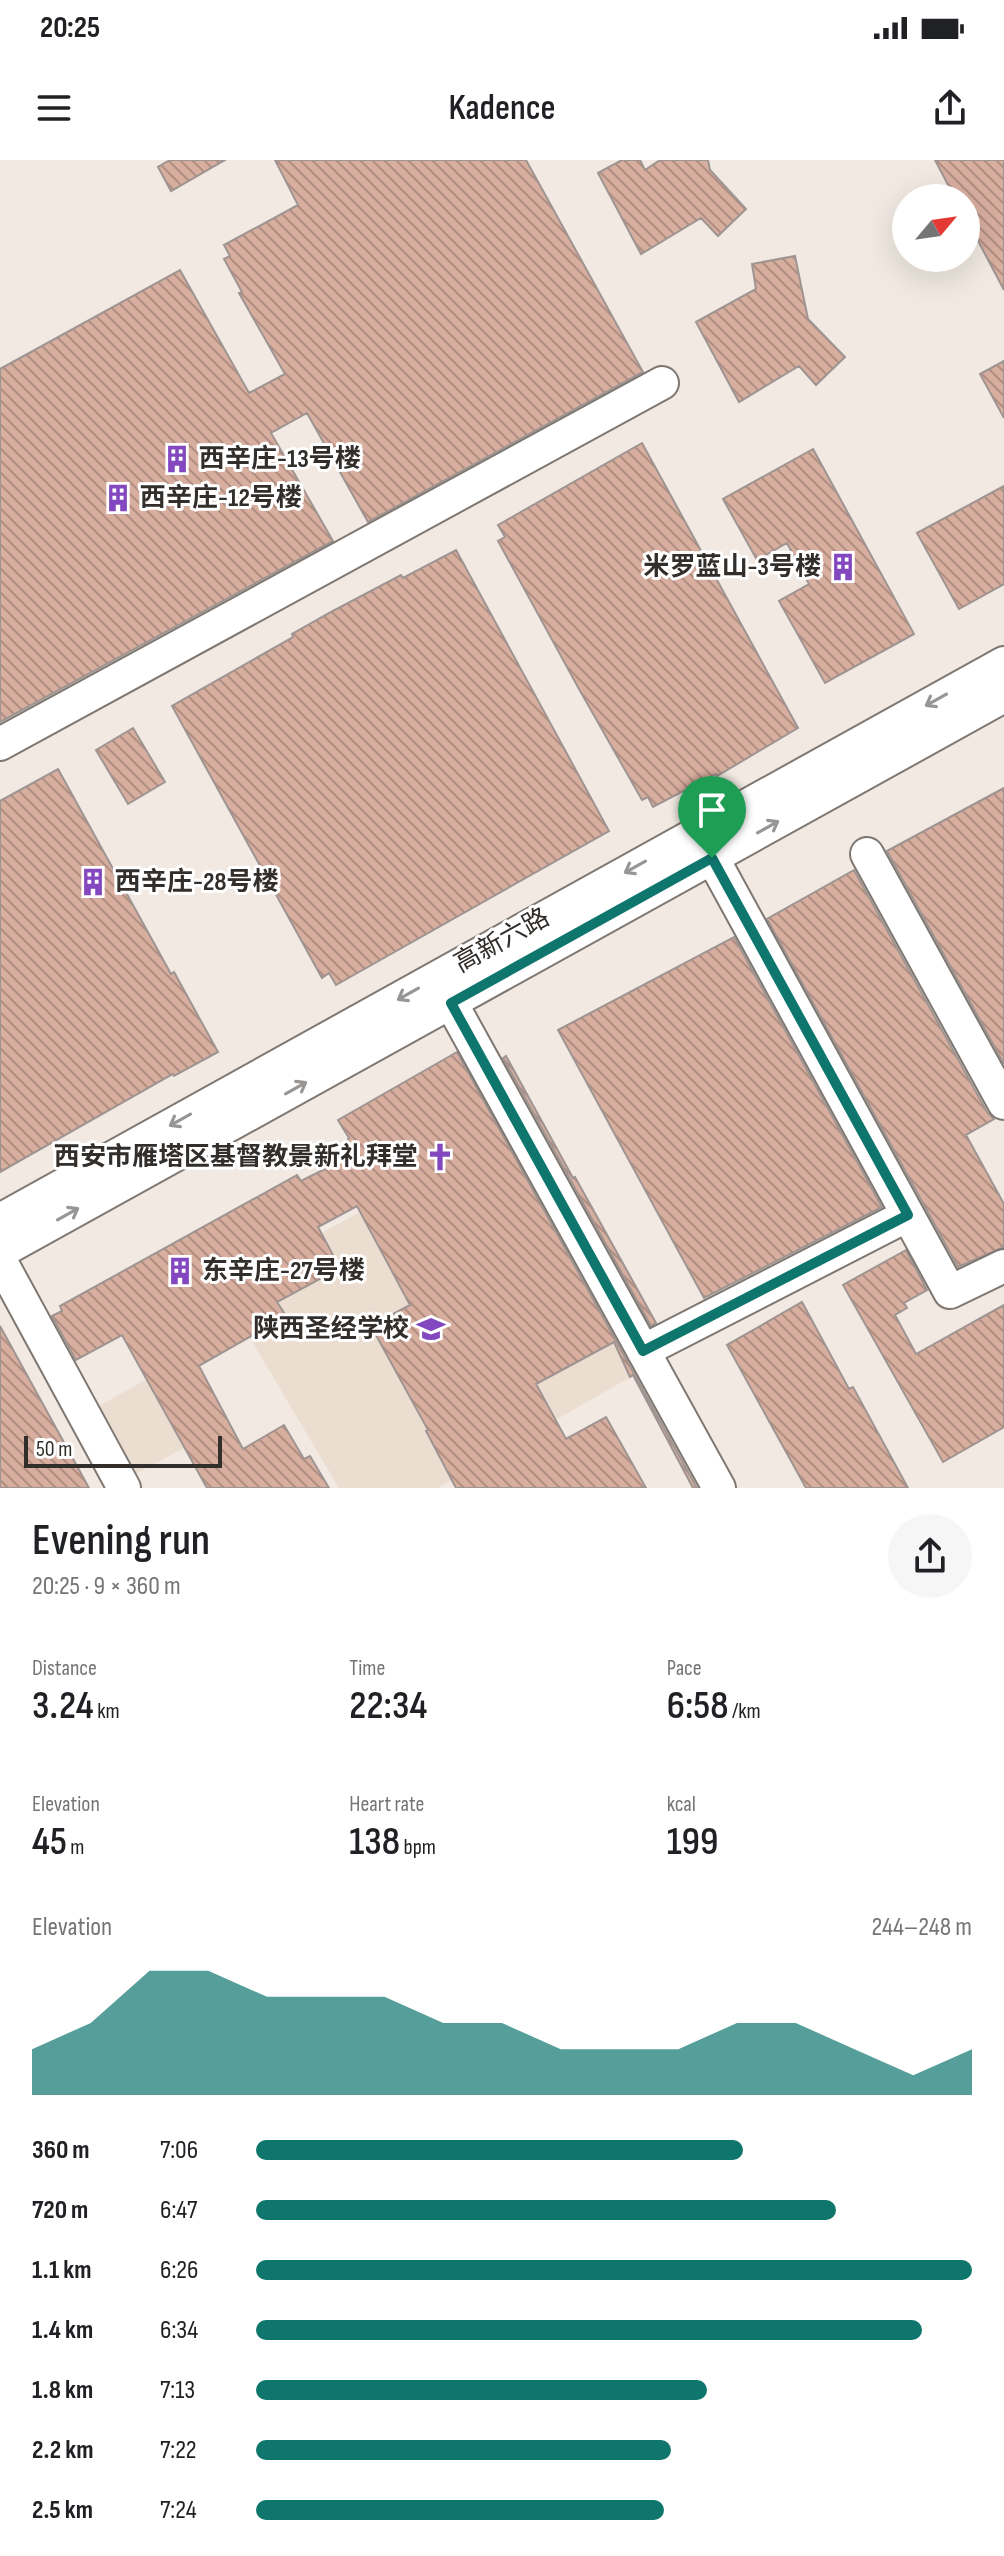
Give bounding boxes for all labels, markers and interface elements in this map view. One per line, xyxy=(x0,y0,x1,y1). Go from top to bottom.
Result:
text: 20:25 xyxy=(40,10,100,46)
icon: menu xyxy=(32,86,76,130)
icon: share xyxy=(928,86,972,130)
text: Kadence xyxy=(448,87,556,130)
north arrow xyxy=(892,184,980,272)
map controls xyxy=(892,184,980,272)
building icon: 西辛庄-13号楼 xyxy=(162,444,192,474)
place label: 西辛庄-13号楼 xyxy=(199,444,361,475)
building icon: 西辛庄-12号楼 xyxy=(103,483,133,513)
place label: 西辛庄-12号楼 xyxy=(140,483,302,514)
place label: 米罗蓝山-3号楼 xyxy=(643,552,821,583)
building icon: 米罗蓝山-3号楼 xyxy=(828,552,858,582)
one-way arrow xyxy=(925,693,948,709)
pin xyxy=(678,776,746,858)
icon: arrive xyxy=(690,788,734,832)
one-way arrow xyxy=(756,819,780,834)
one-way arrow xyxy=(624,860,647,876)
building icon: 西辛庄-28号楼 xyxy=(78,867,108,897)
place label: 西辛庄-28号楼 xyxy=(115,867,279,898)
street label: 高新六路 xyxy=(449,902,555,980)
one-way arrow xyxy=(397,986,420,1002)
one-way arrow xyxy=(284,1080,307,1096)
one-way arrow xyxy=(169,1113,193,1128)
place label: 西安市雁塔区基督教景新礼拜堂 xyxy=(54,1142,418,1173)
church icon: 西安市雁塔区基督教景新礼拜堂 xyxy=(425,1142,455,1172)
one-way arrow xyxy=(56,1206,80,1221)
building icon: 东辛庄-27号楼 xyxy=(165,1256,195,1286)
place label: 东辛庄-27号楼 xyxy=(202,1256,365,1287)
place label: 陕西圣经学校 xyxy=(253,1314,409,1345)
school or university icon: 陕西圣经学校 xyxy=(416,1314,446,1344)
scale bar xyxy=(24,1432,222,1468)
text: 50 m xyxy=(36,1436,72,1463)
text: Evening run xyxy=(32,1514,210,1567)
button: share xyxy=(888,1514,972,1598)
text: 20:25 · 9 × 360 m xyxy=(32,1571,181,1602)
text: Distance xyxy=(32,1655,97,1682)
text: Time xyxy=(349,1655,385,1682)
text: Pace xyxy=(667,1655,702,1682)
text: 3.24 xyxy=(32,1682,94,1730)
text: 22:34 xyxy=(349,1682,427,1730)
text: 6:58 xyxy=(667,1682,729,1730)
text: km xyxy=(94,1698,120,1725)
text: /km xyxy=(729,1698,761,1725)
text: Elevation xyxy=(32,1791,100,1818)
text: Heart rate xyxy=(349,1791,424,1818)
text: kcal xyxy=(667,1791,696,1818)
text: 45 xyxy=(32,1818,67,1866)
text: 138 xyxy=(349,1818,400,1866)
text: 199 xyxy=(667,1818,719,1866)
text: m xyxy=(67,1834,84,1861)
text: bpm xyxy=(400,1834,436,1861)
text: Elevation xyxy=(32,1912,112,1943)
text: 244–248 m xyxy=(871,1912,972,1943)
text: 360 m xyxy=(32,2135,90,2166)
text: 7:06 xyxy=(160,2135,198,2166)
text: 720 m xyxy=(32,2195,88,2226)
text: 6:47 xyxy=(160,2195,197,2226)
text: 1.1 km xyxy=(32,2255,91,2286)
text: 6:26 xyxy=(160,2255,198,2286)
text: 1.4 km xyxy=(32,2315,93,2346)
text: 6:34 xyxy=(160,2315,198,2346)
text: 1.8 km xyxy=(32,2375,93,2406)
text: 7:13 xyxy=(160,2375,195,2406)
text: 2.2 km xyxy=(32,2435,94,2466)
text: 7:22 xyxy=(160,2435,197,2466)
text: 2.5 km xyxy=(32,2495,93,2526)
text: 7:24 xyxy=(160,2495,197,2526)

